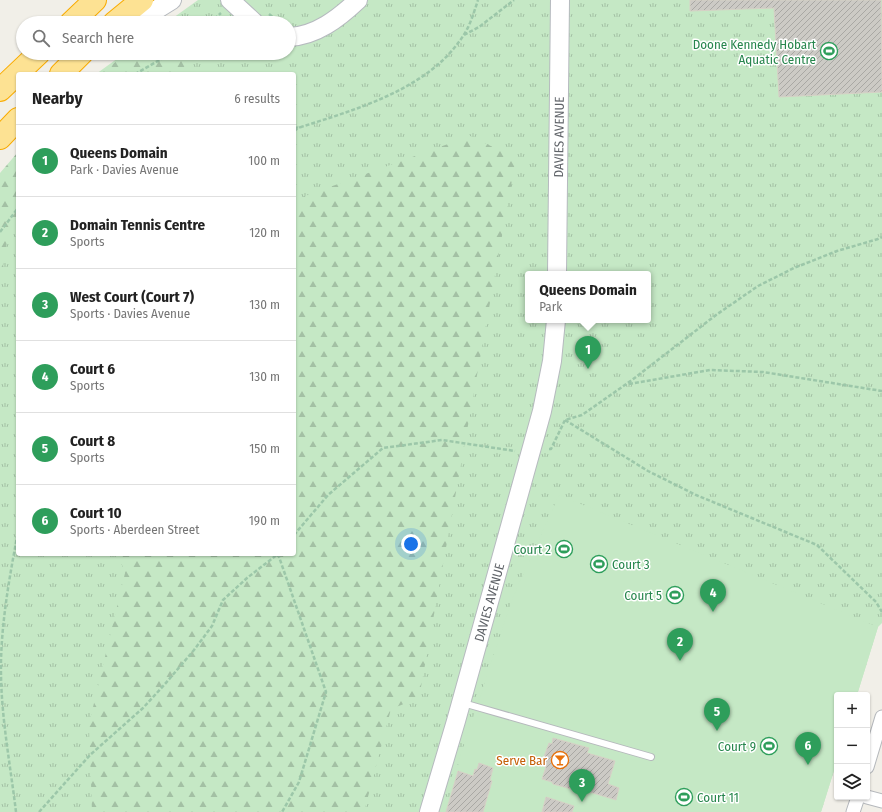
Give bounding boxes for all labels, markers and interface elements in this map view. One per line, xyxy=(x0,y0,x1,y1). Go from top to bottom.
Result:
search box xyxy=(16,16,296,60)
icon: search xyxy=(30,27,52,49)
text: Search here xyxy=(62,29,134,47)
place label: Doone Kennedy Hobart Aquatic Centre xyxy=(693,37,817,67)
sports icon: Doone Kennedy Hobart Aquatic Centre xyxy=(819,41,839,61)
text: Nearby xyxy=(32,88,83,109)
text: 6 results xyxy=(234,91,280,106)
street label: DAVIES AVENUE xyxy=(551,97,567,177)
text: Queens Domain xyxy=(70,144,168,162)
text: 1 xyxy=(42,153,48,168)
text: 100 m xyxy=(248,153,280,168)
text: Park · Davies Avenue xyxy=(70,162,179,177)
text: Domain Tennis Centre xyxy=(70,216,205,234)
text: 2 xyxy=(42,225,48,240)
text: 120 m xyxy=(249,225,280,240)
text: Sports xyxy=(70,234,105,249)
popup xyxy=(525,271,651,323)
text: Queens Domain xyxy=(539,281,637,299)
text: West Court (Court 7) xyxy=(70,288,194,306)
text: 3 xyxy=(42,297,48,312)
text: 130 m xyxy=(249,297,280,312)
text: Park xyxy=(539,299,562,314)
text: Sports · Davies Avenue xyxy=(70,306,190,321)
pin: 1 xyxy=(575,336,601,369)
text: Court 6 xyxy=(70,360,115,378)
text: 4 xyxy=(42,369,48,384)
text: 130 m xyxy=(249,369,280,384)
text: Sports xyxy=(70,378,105,393)
text: Court 8 xyxy=(70,432,115,450)
text: 5 xyxy=(42,441,48,456)
text: 150 m xyxy=(249,441,280,456)
text: Sports xyxy=(70,450,105,465)
text: Court 10 xyxy=(70,504,122,522)
text: 6 xyxy=(42,513,48,528)
text: 190 m xyxy=(249,513,280,528)
text: Sports · Aberdeen Street xyxy=(70,522,199,537)
your location xyxy=(401,534,421,554)
sports icon: Court 2 xyxy=(554,539,574,559)
place label: Court 2 xyxy=(513,542,551,557)
sports icon: Court 3 xyxy=(589,554,609,574)
place label: Court 3 xyxy=(612,557,650,572)
street label: DAVIES AVENUE xyxy=(471,562,507,643)
pin: 4 xyxy=(700,579,726,612)
sports icon: Court 5 xyxy=(665,585,685,605)
place label: Court 5 xyxy=(624,588,662,603)
pin: 2 xyxy=(667,628,693,661)
map controls xyxy=(834,692,870,800)
button: + xyxy=(834,692,870,728)
pin: 5 xyxy=(704,698,730,731)
button: − xyxy=(834,728,870,764)
pin: 6 xyxy=(795,732,821,765)
sports icon: Court 9 xyxy=(759,736,779,756)
place label: Court 9 xyxy=(718,739,756,754)
bar icon: Serve Bar xyxy=(550,750,570,770)
place label: Serve Bar xyxy=(496,753,547,768)
button: layers xyxy=(834,764,870,800)
pin: 3 xyxy=(569,769,595,802)
sports icon: Court 11 xyxy=(674,787,694,807)
place label: Court 11 xyxy=(697,790,739,805)

